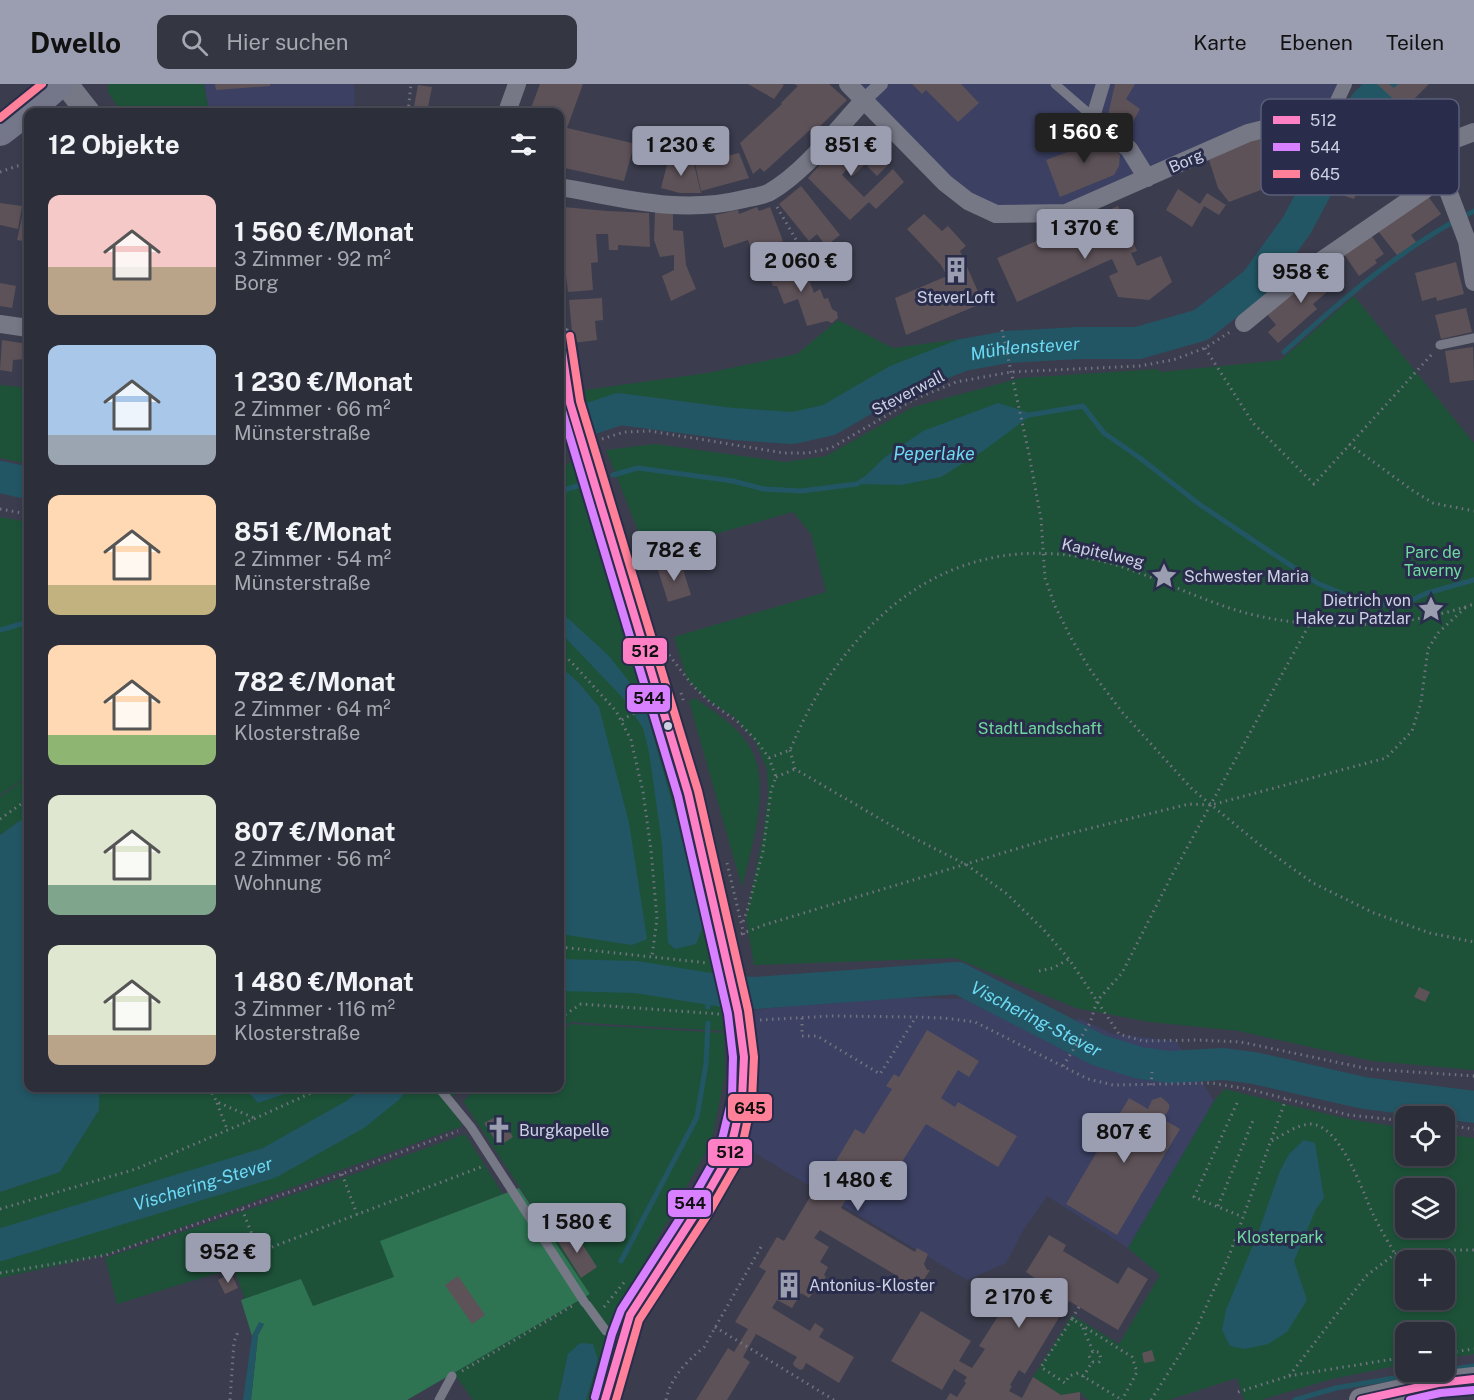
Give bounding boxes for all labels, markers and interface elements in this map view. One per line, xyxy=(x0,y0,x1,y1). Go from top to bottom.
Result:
search box xyxy=(157,15,577,69)
text: Dwello xyxy=(30,26,121,59)
icon: search xyxy=(178,26,211,59)
text: Hier suchen xyxy=(226,29,349,55)
text: Karte xyxy=(1193,30,1247,55)
text: Ebenen xyxy=(1280,30,1353,55)
text: Teilen xyxy=(1386,30,1444,55)
legend xyxy=(1261,99,1459,195)
text: 512 xyxy=(1310,111,1336,130)
pin: 1 560 € xyxy=(1029,113,1139,164)
text: 1 560 € xyxy=(1049,120,1119,144)
pin: 1 230 € xyxy=(626,126,736,177)
pin: 851 € xyxy=(809,126,893,177)
icon: filters xyxy=(507,128,540,161)
text: 12 Objekte xyxy=(48,129,180,160)
text: 1 230 € xyxy=(646,133,716,157)
text: 851 € xyxy=(824,133,878,157)
text: 544 xyxy=(1310,138,1340,157)
street label: Borg xyxy=(1166,145,1206,177)
text: 645 xyxy=(1310,165,1340,184)
pin: 1 370 € xyxy=(1030,209,1140,260)
text: 1 560 €/Monat xyxy=(234,216,414,247)
text: 1 370 € xyxy=(1051,216,1119,240)
icon: home xyxy=(96,219,168,291)
pin: 2 060 € xyxy=(746,242,856,293)
text: 3 Zimmer · 92 m² xyxy=(234,247,391,271)
text: 2 060 € xyxy=(764,249,838,273)
pin: 958 € xyxy=(1259,253,1343,304)
building icon: SteverLoft xyxy=(941,255,971,285)
text: 958 € xyxy=(1272,260,1330,284)
text: Borg xyxy=(234,271,279,295)
place label: SteverLoft xyxy=(917,288,995,307)
water label: Mühlenstever xyxy=(968,332,1080,364)
text: 1 230 €/Monat xyxy=(234,366,413,397)
street label: Steverwall xyxy=(868,366,948,419)
icon: home xyxy=(96,369,168,441)
text: 2 Zimmer · 66 m² xyxy=(234,397,390,421)
text: Münsterstraße xyxy=(234,421,371,445)
water label: Peperlake xyxy=(893,443,975,464)
text: 851 €/Monat xyxy=(234,516,392,547)
icon: home xyxy=(96,519,168,591)
pin: 782 € xyxy=(632,531,716,582)
street label: Kapitelweg xyxy=(1060,534,1146,572)
text: 782 € xyxy=(646,538,702,562)
park label: Parc de Taverny xyxy=(1404,543,1462,580)
text: 2 Zimmer · 54 m² xyxy=(234,547,391,571)
place icon: Schwester Maria xyxy=(1149,561,1179,591)
place label: Schwester Maria xyxy=(1184,567,1309,586)
text: Münsterstraße xyxy=(234,571,371,595)
place label: Dietrich von Hake zu Patzlar xyxy=(1295,591,1411,628)
place icon: Dietrich von Hake zu Patzlar xyxy=(1416,594,1446,624)
line badge: 512 xyxy=(622,637,668,665)
text: 512 xyxy=(631,642,659,661)
text: 782 €/Monat xyxy=(234,666,396,697)
icon: home xyxy=(96,669,168,741)
line badge: 544 xyxy=(626,684,671,713)
text: 544 xyxy=(633,689,665,708)
text: 2 Zimmer · 64 m² xyxy=(234,697,391,721)
park label: StadtLandschaft xyxy=(978,719,1102,738)
unlabelled marker xyxy=(662,720,674,732)
text: Klosterstraße xyxy=(234,721,360,745)
text: 807 €/Monat xyxy=(234,816,396,847)
icon: home xyxy=(96,819,168,891)
text: 2 Zimmer · 56 m² xyxy=(234,847,391,871)
text: Wohnung xyxy=(234,871,322,895)
text: 1 480 €/Monat xyxy=(234,966,414,997)
icon: home xyxy=(96,969,168,1041)
water label: Vischering-Stever xyxy=(968,976,1106,1061)
text: 3 Zimmer · 116 m² xyxy=(234,997,395,1021)
text: Klosterstraße xyxy=(234,1021,360,1045)
line badge: 645 xyxy=(727,1093,773,1122)
text: 645 xyxy=(734,1099,766,1118)
map controls xyxy=(1395,1106,1455,1382)
button: locate xyxy=(1395,1106,1455,1166)
pin: 807 € xyxy=(1082,1113,1166,1164)
church icon: Burgkapelle xyxy=(484,1115,514,1145)
text: 807 € xyxy=(1096,1120,1152,1144)
place label: Burgkapelle xyxy=(519,1121,609,1140)
line badge: 512 xyxy=(707,1138,753,1167)
text: 512 xyxy=(716,1143,744,1162)
water label: Vischering-Stever xyxy=(131,1152,275,1214)
pin: 1 480 € xyxy=(803,1161,913,1212)
text: 1 480 € xyxy=(823,1168,893,1192)
button: layers xyxy=(1395,1178,1455,1238)
line badge: 544 xyxy=(667,1189,712,1218)
text: 544 xyxy=(674,1194,706,1213)
pin: 1 580 € xyxy=(522,1203,632,1254)
text: 1 580 € xyxy=(542,1210,612,1234)
park label: Klosterpark xyxy=(1236,1228,1324,1247)
pin: 952 € xyxy=(186,1233,270,1284)
text: 952 € xyxy=(200,1240,256,1264)
button: + xyxy=(1395,1250,1455,1310)
building icon: Antonius-Kloster xyxy=(774,1270,804,1300)
place label: Antonius-Kloster xyxy=(809,1276,935,1295)
pin: 2 170 € xyxy=(964,1278,1074,1329)
text: 2 170 € xyxy=(985,1285,1053,1309)
button: − xyxy=(1395,1322,1455,1382)

